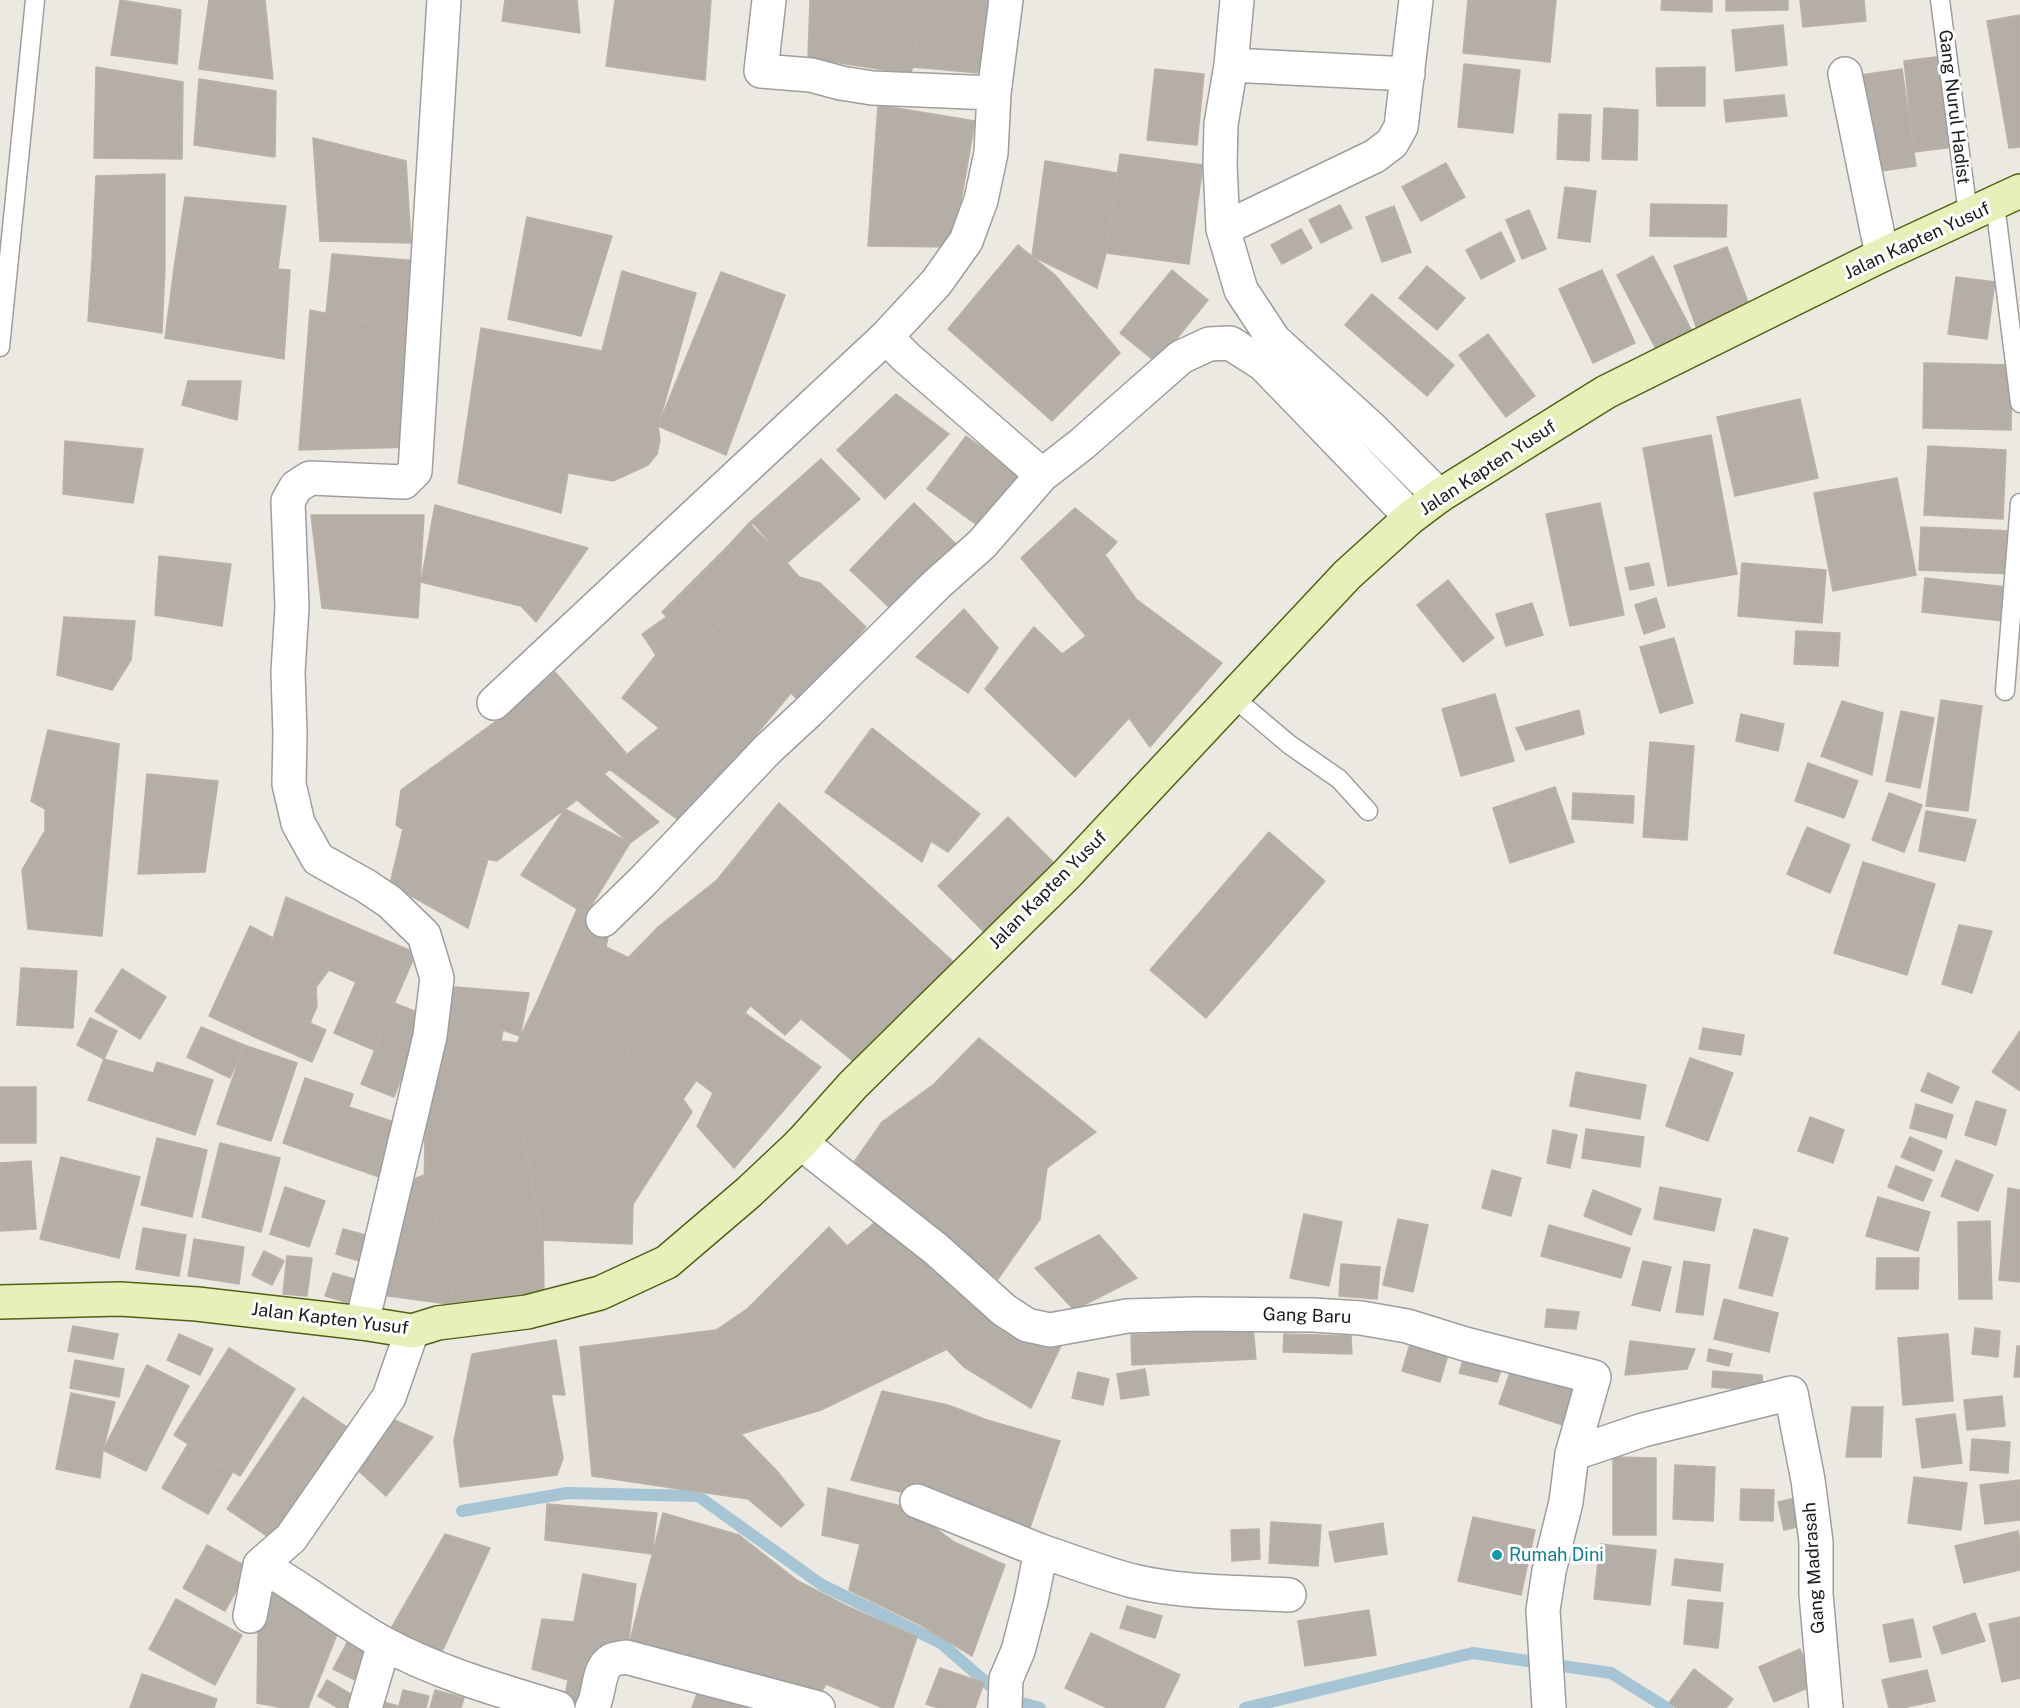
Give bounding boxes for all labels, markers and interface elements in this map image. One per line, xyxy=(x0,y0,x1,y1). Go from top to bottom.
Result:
street label: Gang Nurul Hadist xyxy=(1934,28,1974,186)
street label: Jalan Kapten Yusuf xyxy=(1841,198,1993,284)
street label: Jalan Kapten Yusuf xyxy=(1416,416,1560,520)
street label: Jalan Kapten Yusuf xyxy=(984,826,1112,954)
street label: Jalan Kapten Yusuf xyxy=(250,1299,410,1339)
street label: Gang Baru xyxy=(1262,1304,1352,1328)
street label: Gang Madrasah xyxy=(1799,1501,1829,1635)
place label: Rumah Dini xyxy=(1509,1544,1604,1566)
marker: Rumah Dini xyxy=(1490,1548,1504,1562)

